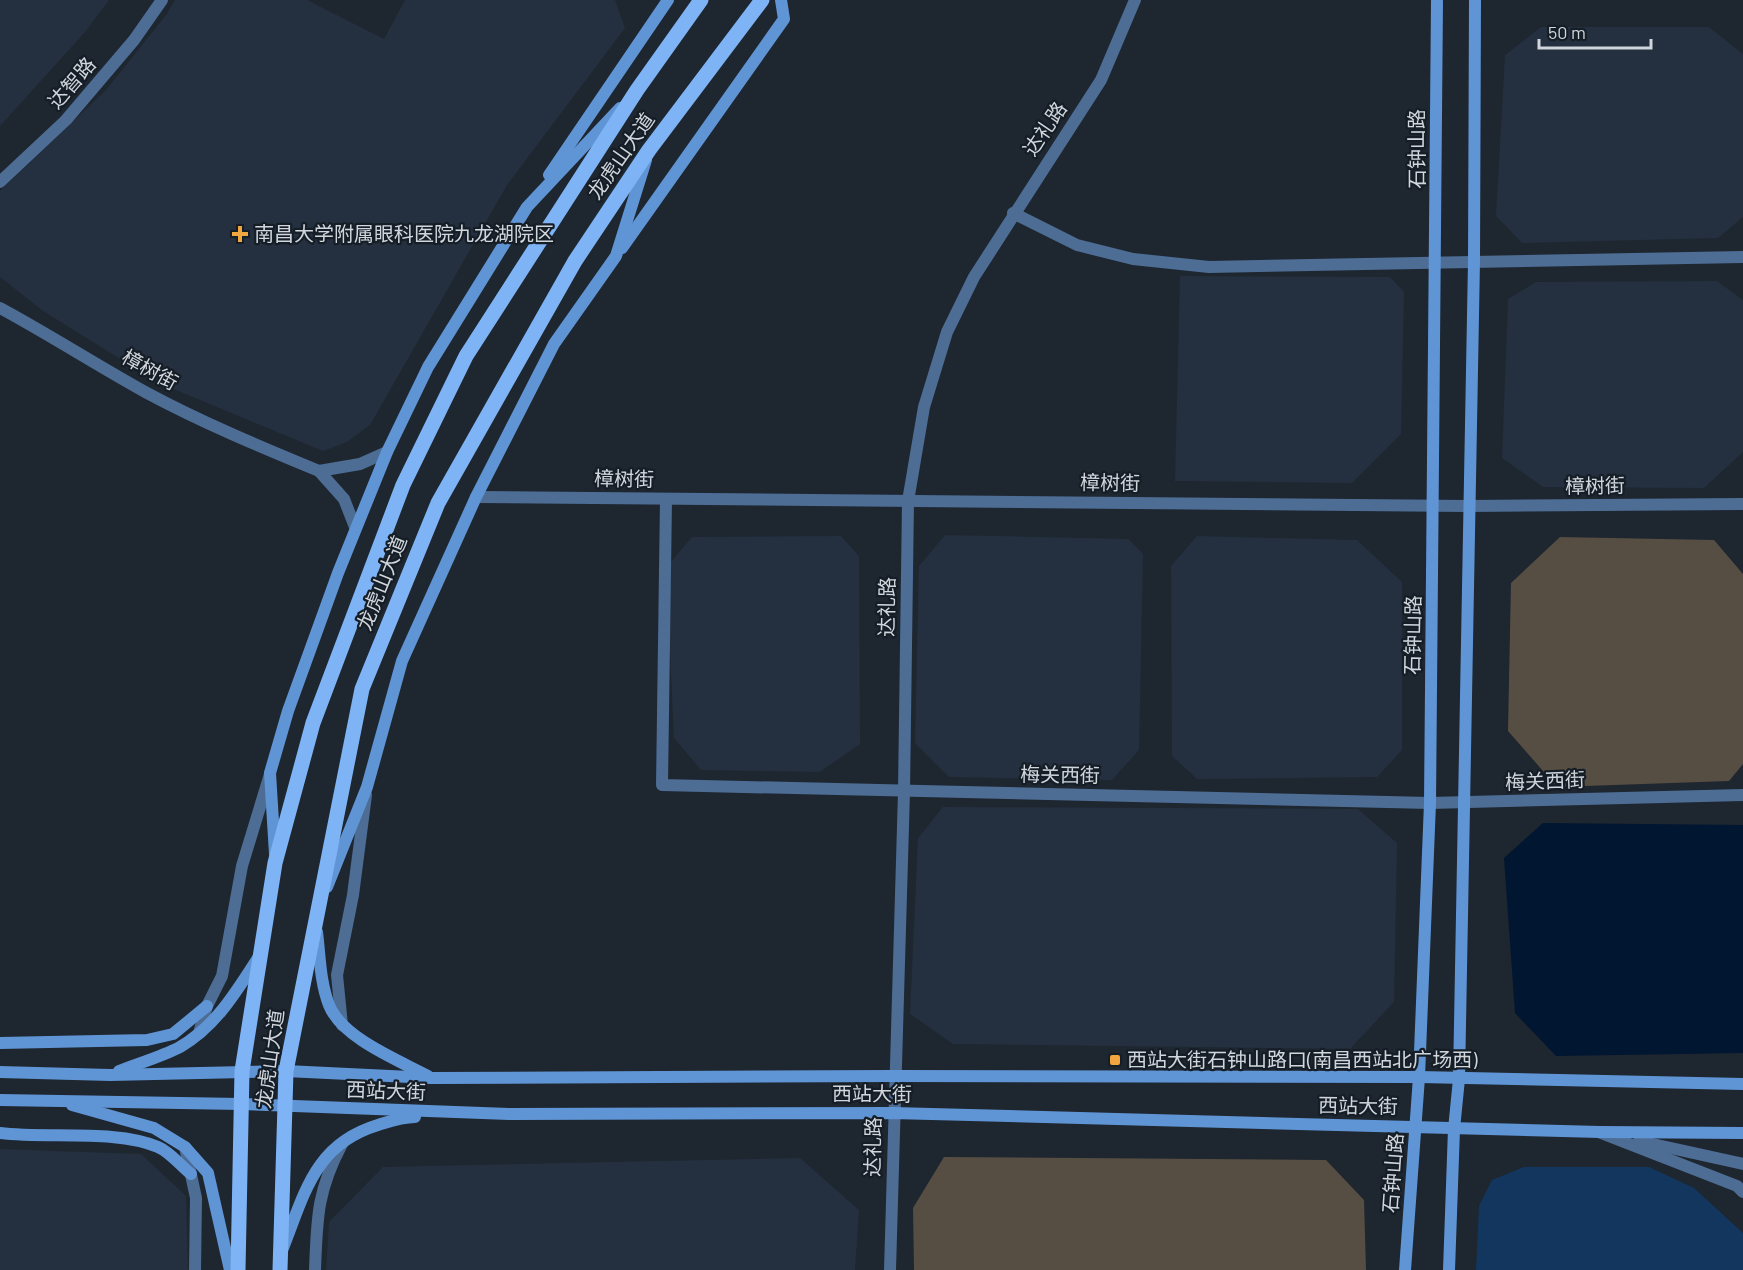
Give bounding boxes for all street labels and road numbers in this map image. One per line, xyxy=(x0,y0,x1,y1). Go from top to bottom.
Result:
street label: 达智路 xyxy=(43,52,100,113)
street label: 达礼路 xyxy=(1017,97,1071,160)
street label: 龙虎山大道 xyxy=(582,108,659,203)
street label: 石钟山路 xyxy=(1404,109,1428,189)
street label: 樟树街 xyxy=(118,344,183,394)
street label: 樟树街 xyxy=(594,465,654,491)
street label: 樟树街 xyxy=(1080,469,1140,495)
street label: 樟树街 xyxy=(1565,472,1625,498)
street label: 龙虎山大道 xyxy=(351,532,411,633)
street label: 达礼路 xyxy=(873,577,899,637)
street label: 石钟山路 xyxy=(1399,595,1425,675)
street label: 梅关西街 xyxy=(1020,761,1100,787)
street label: 梅关西街 xyxy=(1505,767,1585,793)
street label: 龙虎山大道 xyxy=(250,1008,288,1110)
street label: 西站大街 xyxy=(346,1077,426,1103)
street label: 西站大街 xyxy=(832,1081,912,1105)
street label: 西站大街 xyxy=(1318,1092,1398,1118)
street label: 达礼路 xyxy=(859,1117,885,1177)
street label: 石钟山路 xyxy=(1377,1132,1407,1214)

